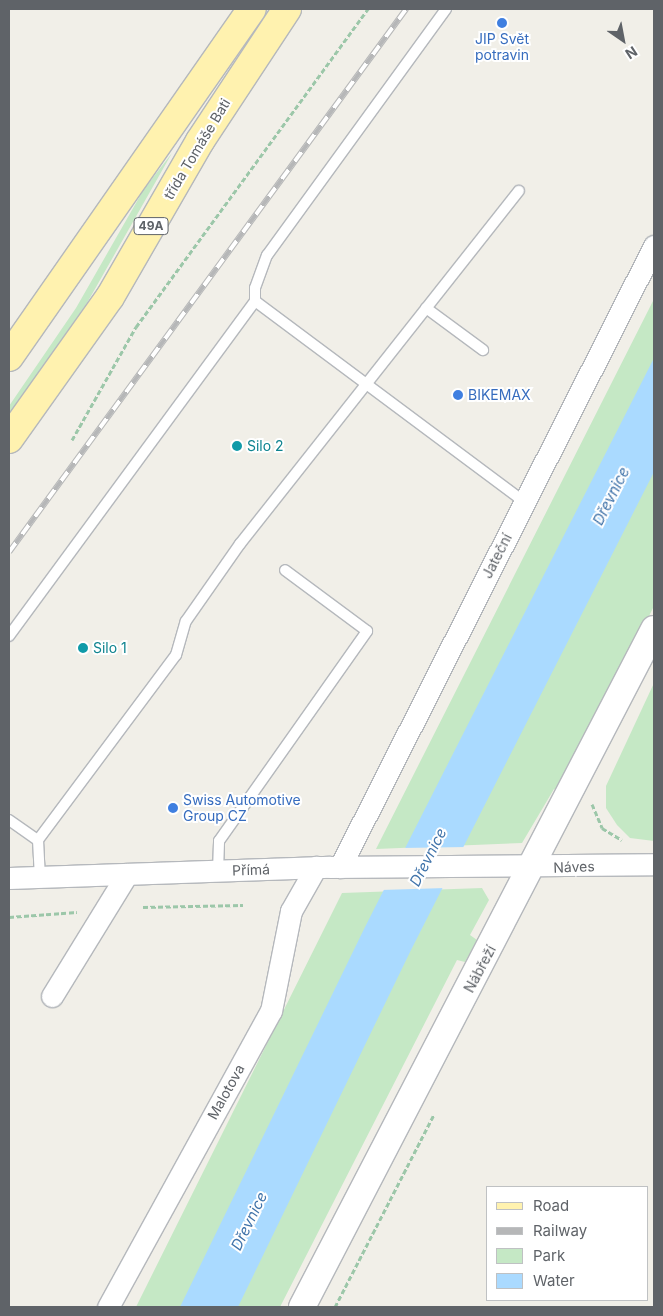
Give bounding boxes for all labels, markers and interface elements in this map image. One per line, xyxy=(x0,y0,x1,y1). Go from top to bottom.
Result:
north arrow xyxy=(598,15,648,65)
marker: JIP Svět potravin xyxy=(496,17,508,29)
place label: JIP Svět potravin xyxy=(475,31,529,64)
text: N xyxy=(622,43,641,63)
street label: třída Tomáše Bati xyxy=(160,95,234,203)
road number: 49A xyxy=(134,217,168,236)
place label: BIKEMAX xyxy=(468,387,531,403)
marker: BIKEMAX xyxy=(452,389,464,401)
place label: Silo 2 xyxy=(247,438,284,454)
marker: Silo 2 xyxy=(231,440,243,452)
water label: Dřevnice xyxy=(589,464,633,528)
street label: Jateční xyxy=(479,531,515,581)
place label: Silo 1 xyxy=(93,640,127,656)
marker: Silo 1 xyxy=(77,642,89,654)
place label: Swiss Automotive Group CZ xyxy=(183,792,301,824)
marker: Swiss Automotive Group CZ xyxy=(167,802,179,814)
water label: Dřevnice xyxy=(406,825,450,889)
street label: Náves xyxy=(553,858,595,876)
street label: Přímá xyxy=(232,861,270,879)
street label: Nábřeží xyxy=(461,942,499,996)
street label: Malotova xyxy=(204,1061,248,1123)
legend xyxy=(486,1186,648,1301)
water label: Dřevnice xyxy=(227,1189,271,1253)
text: Road xyxy=(533,1196,569,1215)
text: Railway xyxy=(533,1221,587,1240)
text: Park xyxy=(533,1246,565,1265)
text: Water xyxy=(533,1271,575,1290)

